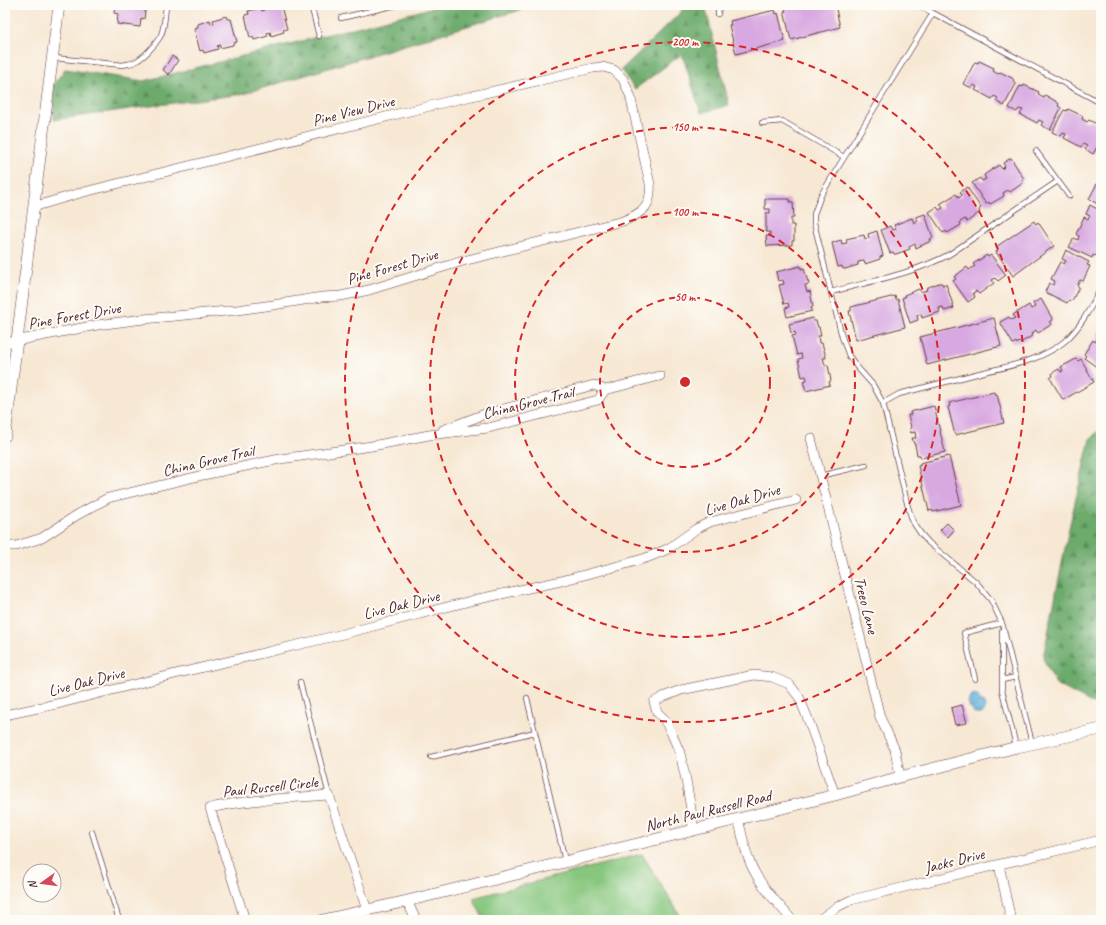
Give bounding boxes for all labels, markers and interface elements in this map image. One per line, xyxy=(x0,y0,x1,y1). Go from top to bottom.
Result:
text: 200 m xyxy=(672,34,699,50)
street label: Pine View Drive xyxy=(310,91,398,131)
text: 150 m xyxy=(672,119,699,135)
text: 100 m xyxy=(672,204,699,220)
street label: Pine Forest Drive xyxy=(345,244,442,289)
text: 50 m xyxy=(675,289,696,305)
street label: Pine Forest Drive xyxy=(26,298,124,334)
centre of rings xyxy=(678,375,692,389)
street label: China Grove Trail xyxy=(481,381,579,424)
street label: China Grove Trail xyxy=(161,440,259,481)
street label: Live Oak Drive xyxy=(702,479,784,520)
street label: Treeo Lane xyxy=(849,575,883,638)
street label: Live Oak Drive xyxy=(361,585,443,624)
street label: Live Oak Drive xyxy=(46,662,128,701)
street label: Paul Russell Circle xyxy=(222,772,320,802)
street label: North Paul Russell Road xyxy=(643,785,776,836)
street label: Jacks Drive xyxy=(921,843,988,878)
north arrow xyxy=(22,863,62,903)
text: N xyxy=(24,878,40,890)

